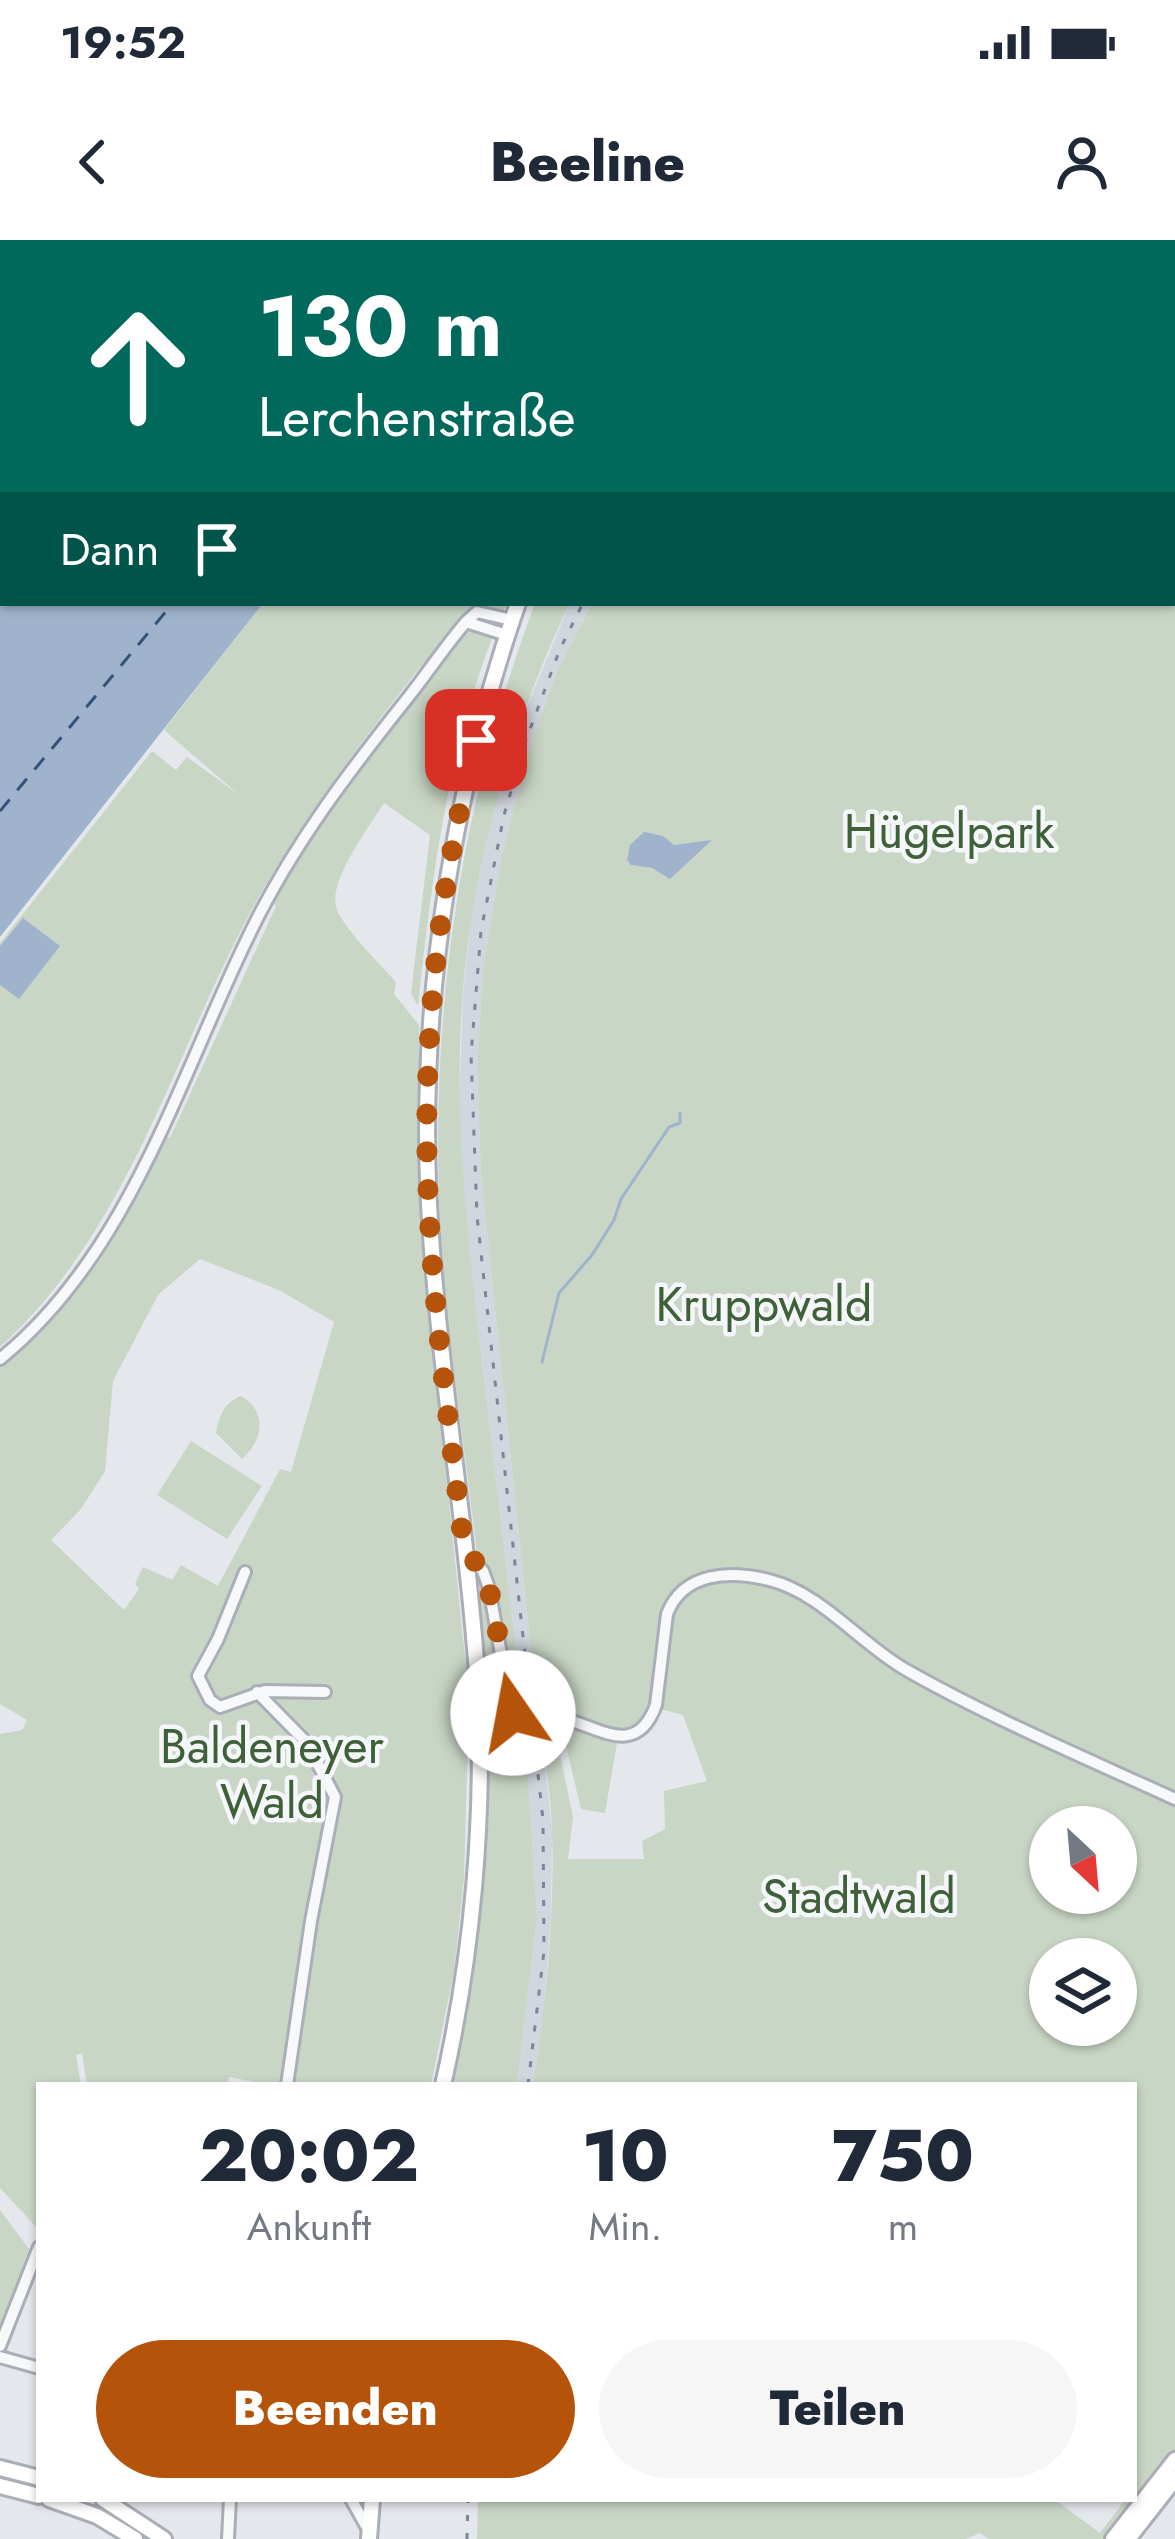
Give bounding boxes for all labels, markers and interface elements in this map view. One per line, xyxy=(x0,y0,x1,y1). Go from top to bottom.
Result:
text: 19:52 xyxy=(60,10,186,75)
text: Beeline xyxy=(490,123,685,201)
icon: back xyxy=(60,129,126,195)
icon: person xyxy=(1049,129,1115,195)
text: 130 m xyxy=(258,266,503,388)
icon: ahead xyxy=(60,288,216,444)
text: Lerchenstraße xyxy=(258,378,576,456)
icon: arrive xyxy=(184,516,250,582)
text: Dann xyxy=(60,517,160,582)
pin xyxy=(425,689,527,791)
icon: arrive xyxy=(443,707,509,773)
park label: Hügelpark xyxy=(844,797,1055,866)
park label: Kruppwald xyxy=(656,1270,872,1339)
position arrow xyxy=(450,1650,576,1776)
park label: Baldeneyer Wald xyxy=(160,1712,384,1836)
north arrow xyxy=(1029,1806,1137,1914)
map controls xyxy=(1029,1806,1137,2046)
park label: Stadtwald xyxy=(762,1862,956,1931)
button: layers xyxy=(1029,1938,1137,2046)
text: 20:02 xyxy=(199,2104,419,2208)
text: 10 xyxy=(582,2104,669,2208)
text: 750 xyxy=(832,2104,974,2208)
text: Ankunft xyxy=(247,2198,371,2255)
text: Min. xyxy=(588,2198,662,2255)
text: m xyxy=(888,2198,918,2255)
button: Beenden xyxy=(96,2340,575,2478)
button: Teilen xyxy=(599,2340,1077,2478)

